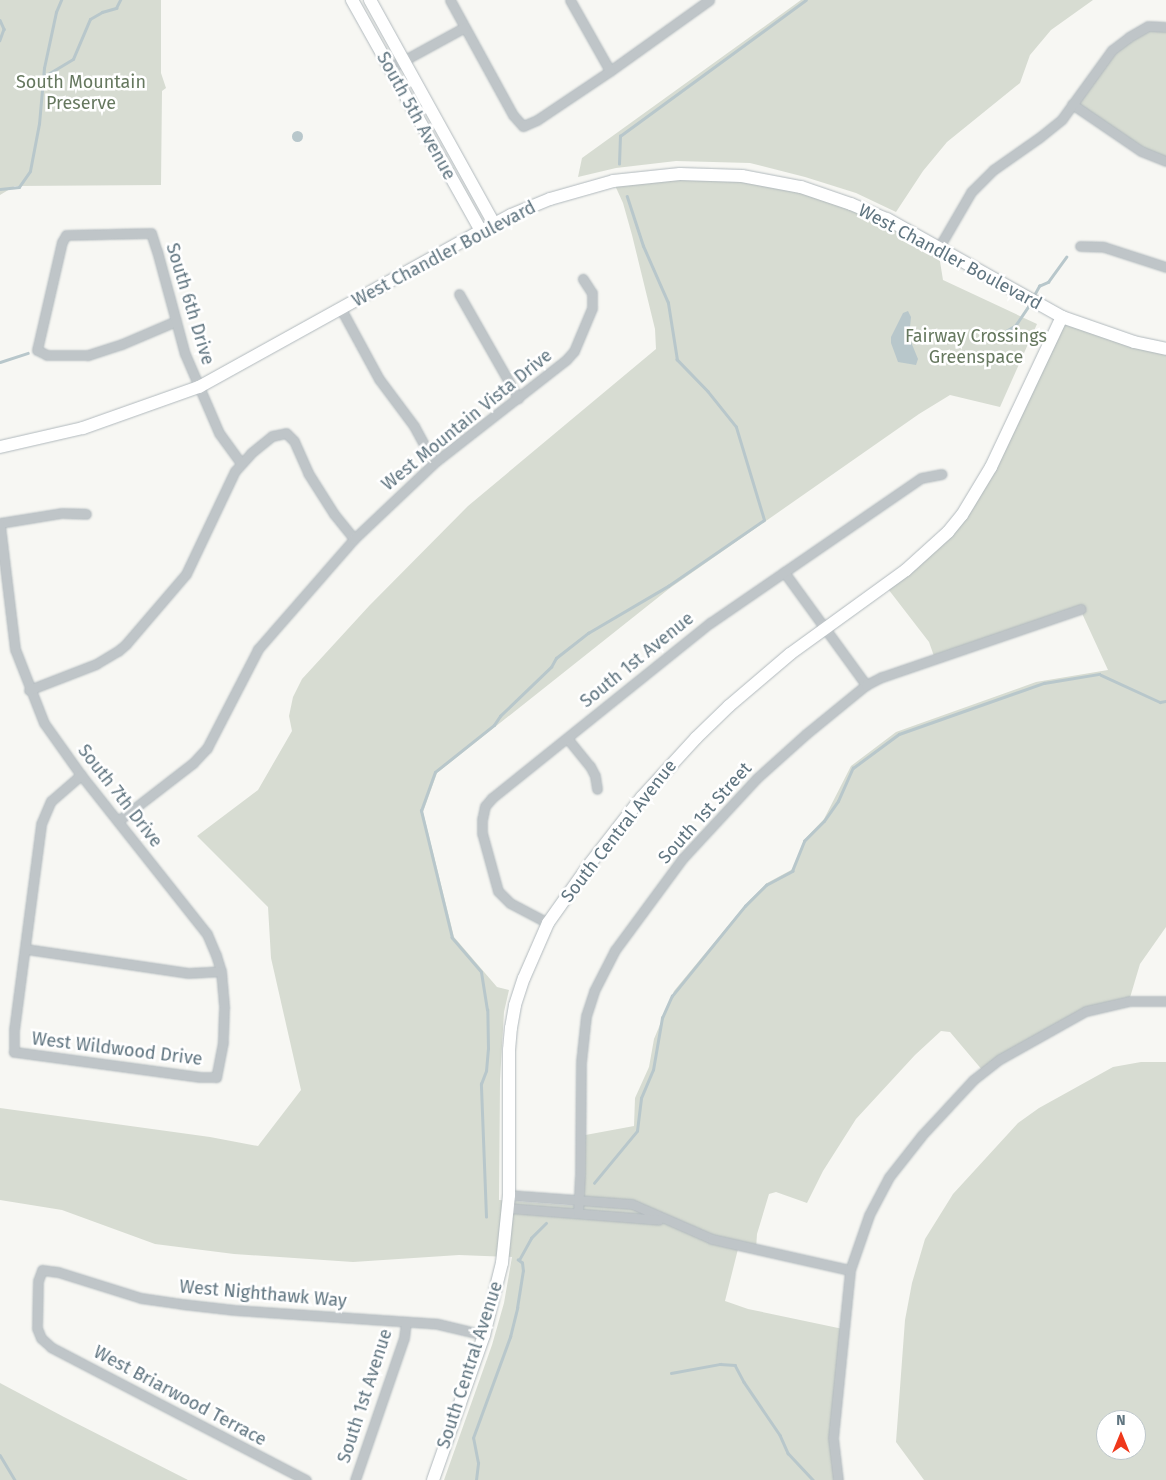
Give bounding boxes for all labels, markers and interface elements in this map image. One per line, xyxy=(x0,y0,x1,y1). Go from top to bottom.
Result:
street label: South 5th Avenue xyxy=(372,48,460,184)
park label: South Mountain Preserve xyxy=(16,72,146,115)
street label: West Chandler Boulevard xyxy=(349,196,539,312)
street label: West Chandler Boulevard xyxy=(855,199,1045,315)
street label: South 6th Drive xyxy=(161,240,219,368)
park label: Fairway Crossings Greenspace xyxy=(905,326,1047,368)
street label: West Mountain Vista Drive xyxy=(377,345,557,495)
street label: South 1st Avenue xyxy=(576,608,698,712)
street label: South 7th Drive xyxy=(73,740,167,852)
street label: South Central Avenue xyxy=(557,755,681,907)
street label: South 1st Street xyxy=(654,758,756,868)
street label: West Wildwood Drive xyxy=(30,1028,204,1070)
street label: West Nighthawk Way xyxy=(178,1276,348,1312)
street label: South Central Avenue xyxy=(433,1278,507,1452)
street label: South 1st Avenue xyxy=(333,1326,397,1466)
street label: West Briarwood Terrace xyxy=(90,1341,270,1451)
north arrow xyxy=(1096,1410,1146,1460)
text: N xyxy=(1116,1412,1126,1429)

